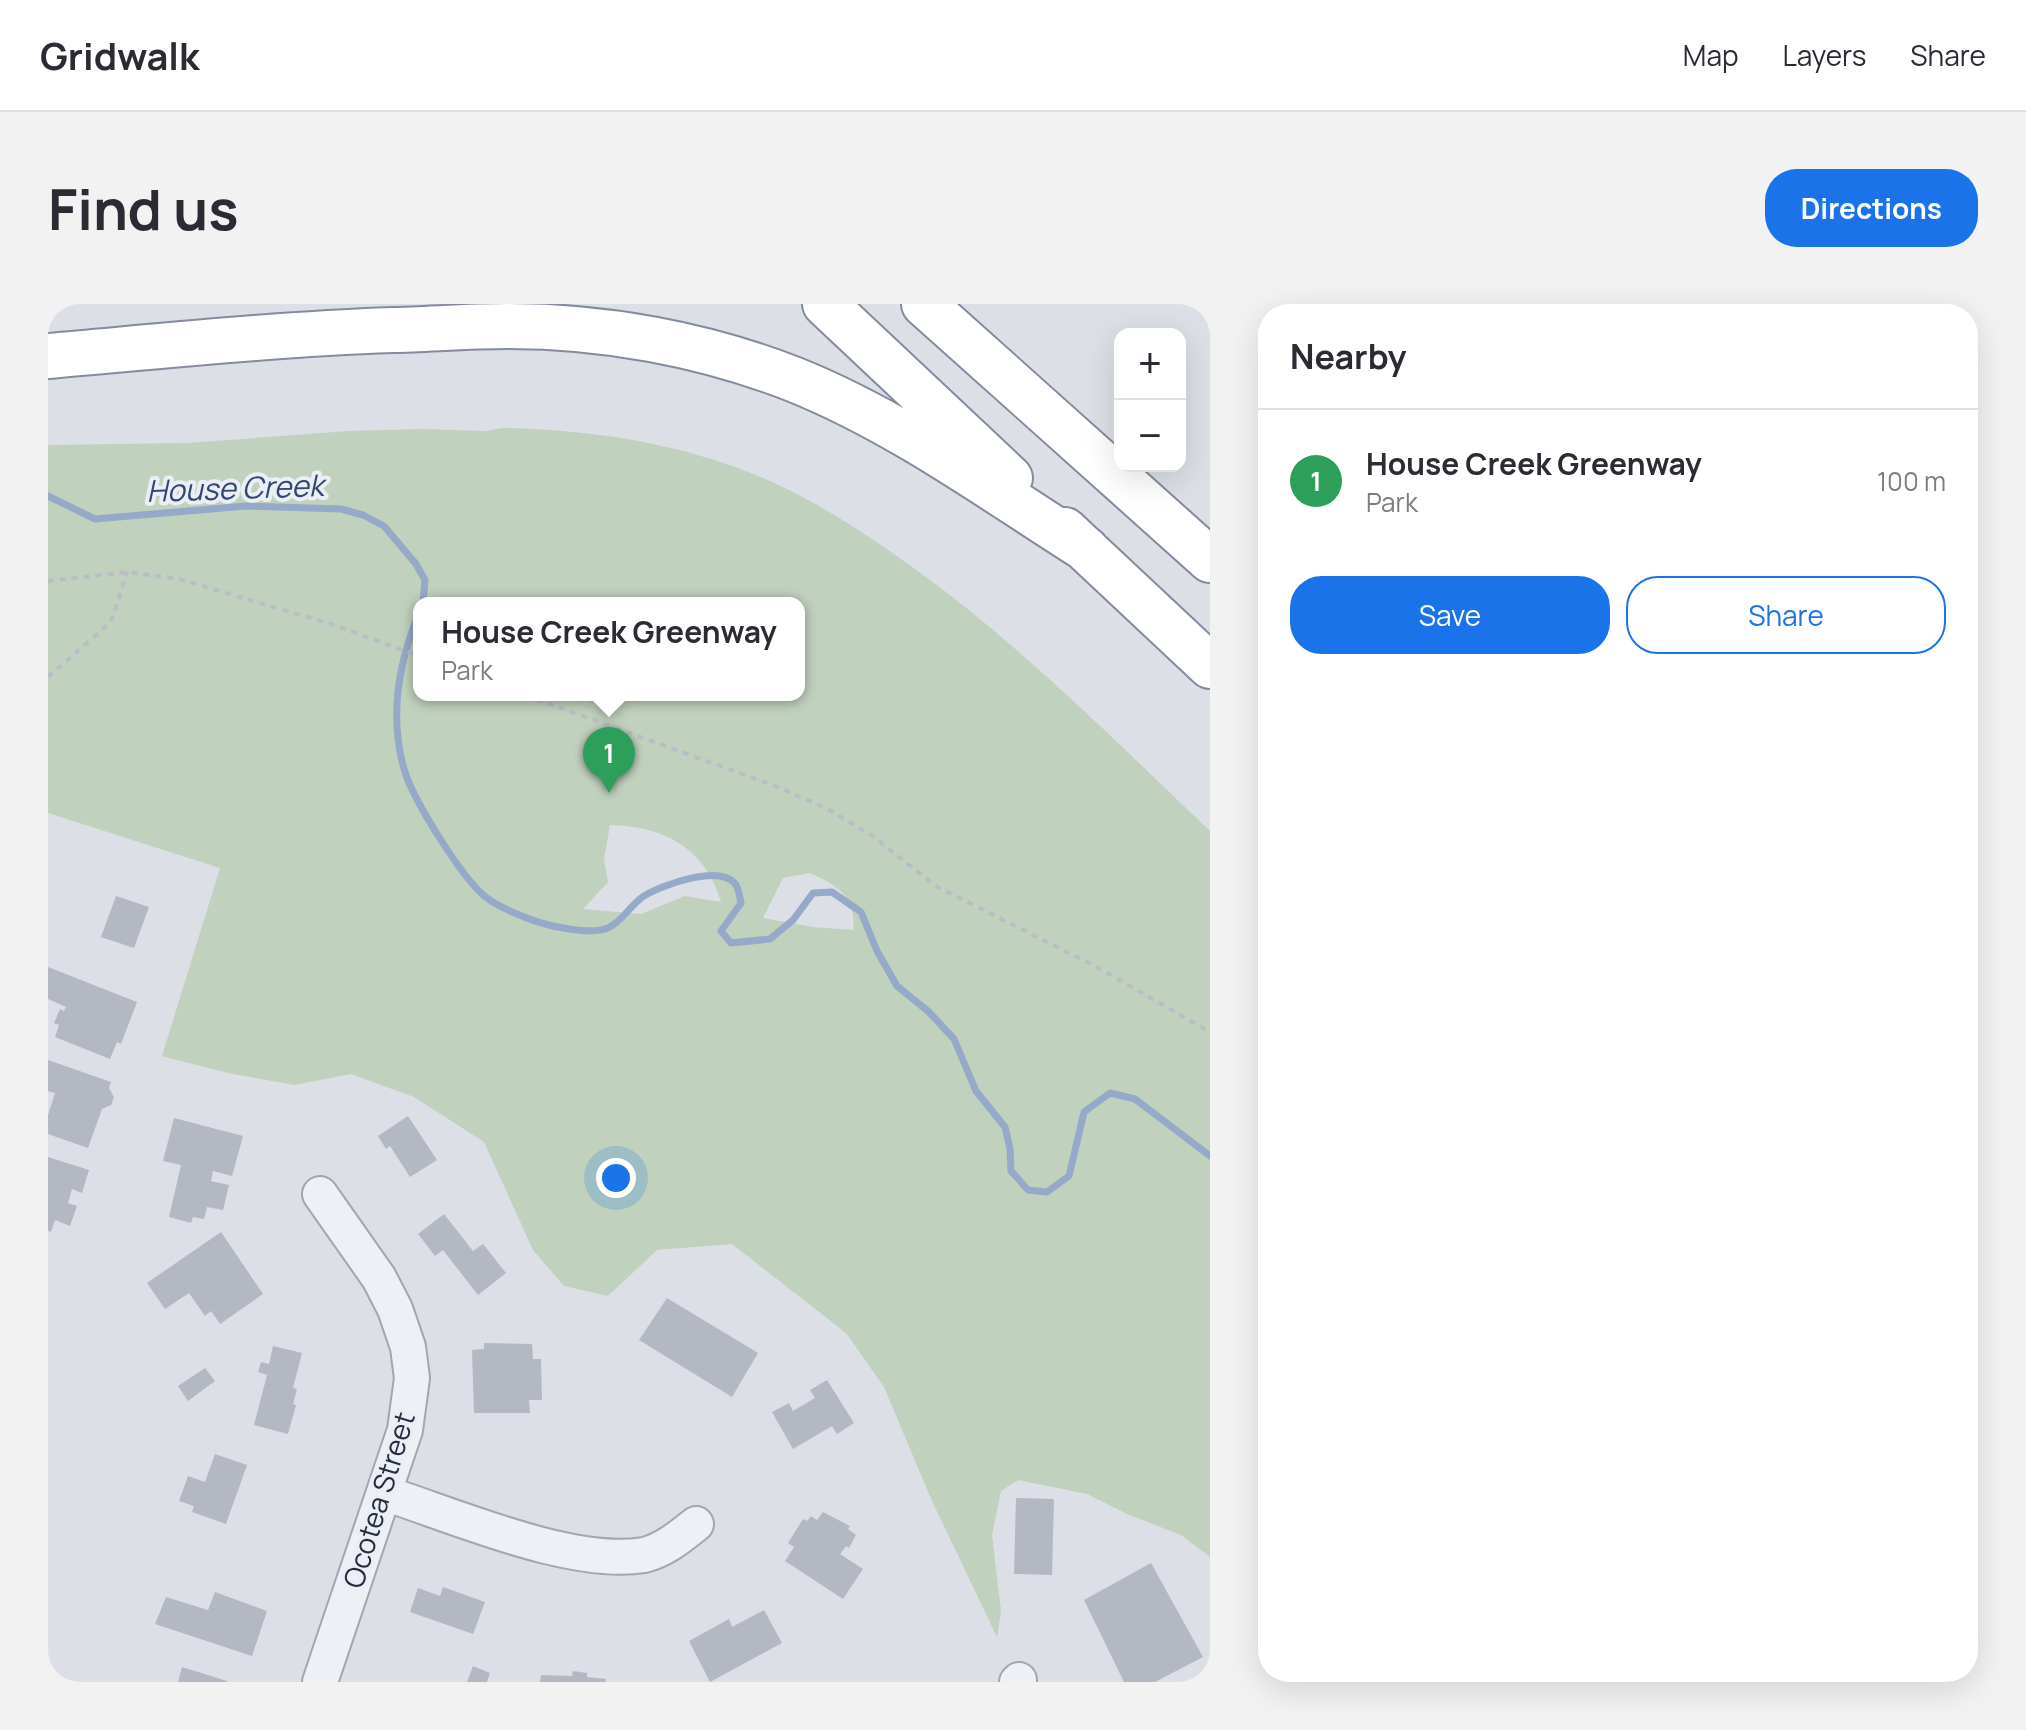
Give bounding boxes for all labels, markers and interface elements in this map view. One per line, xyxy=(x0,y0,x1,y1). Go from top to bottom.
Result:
text: Gridwalk xyxy=(40,29,199,81)
text: Map xyxy=(1683,36,1739,74)
text: Layers xyxy=(1783,36,1866,74)
text: Share xyxy=(1910,36,1986,74)
button: Directions xyxy=(1765,169,1978,247)
text: Find us xyxy=(48,170,239,247)
map controls xyxy=(1114,328,1186,472)
button: + xyxy=(1114,328,1186,400)
text: Nearby xyxy=(1290,333,1406,379)
button: − xyxy=(1114,400,1186,472)
text: House Creek Greenway xyxy=(1366,443,1702,484)
text: 1 xyxy=(1310,463,1322,499)
text: 100 m xyxy=(1877,463,1946,499)
water label: House Creek xyxy=(146,464,328,511)
text: Park xyxy=(1366,484,1418,520)
button: Save xyxy=(1290,576,1610,654)
button: Share xyxy=(1626,576,1946,654)
popup xyxy=(413,597,805,701)
text: House Creek Greenway xyxy=(441,611,777,652)
text: Park xyxy=(441,652,493,688)
pin: 1 xyxy=(583,727,635,793)
your location xyxy=(596,1158,636,1198)
street label: Ocotea Street xyxy=(333,1407,423,1592)

